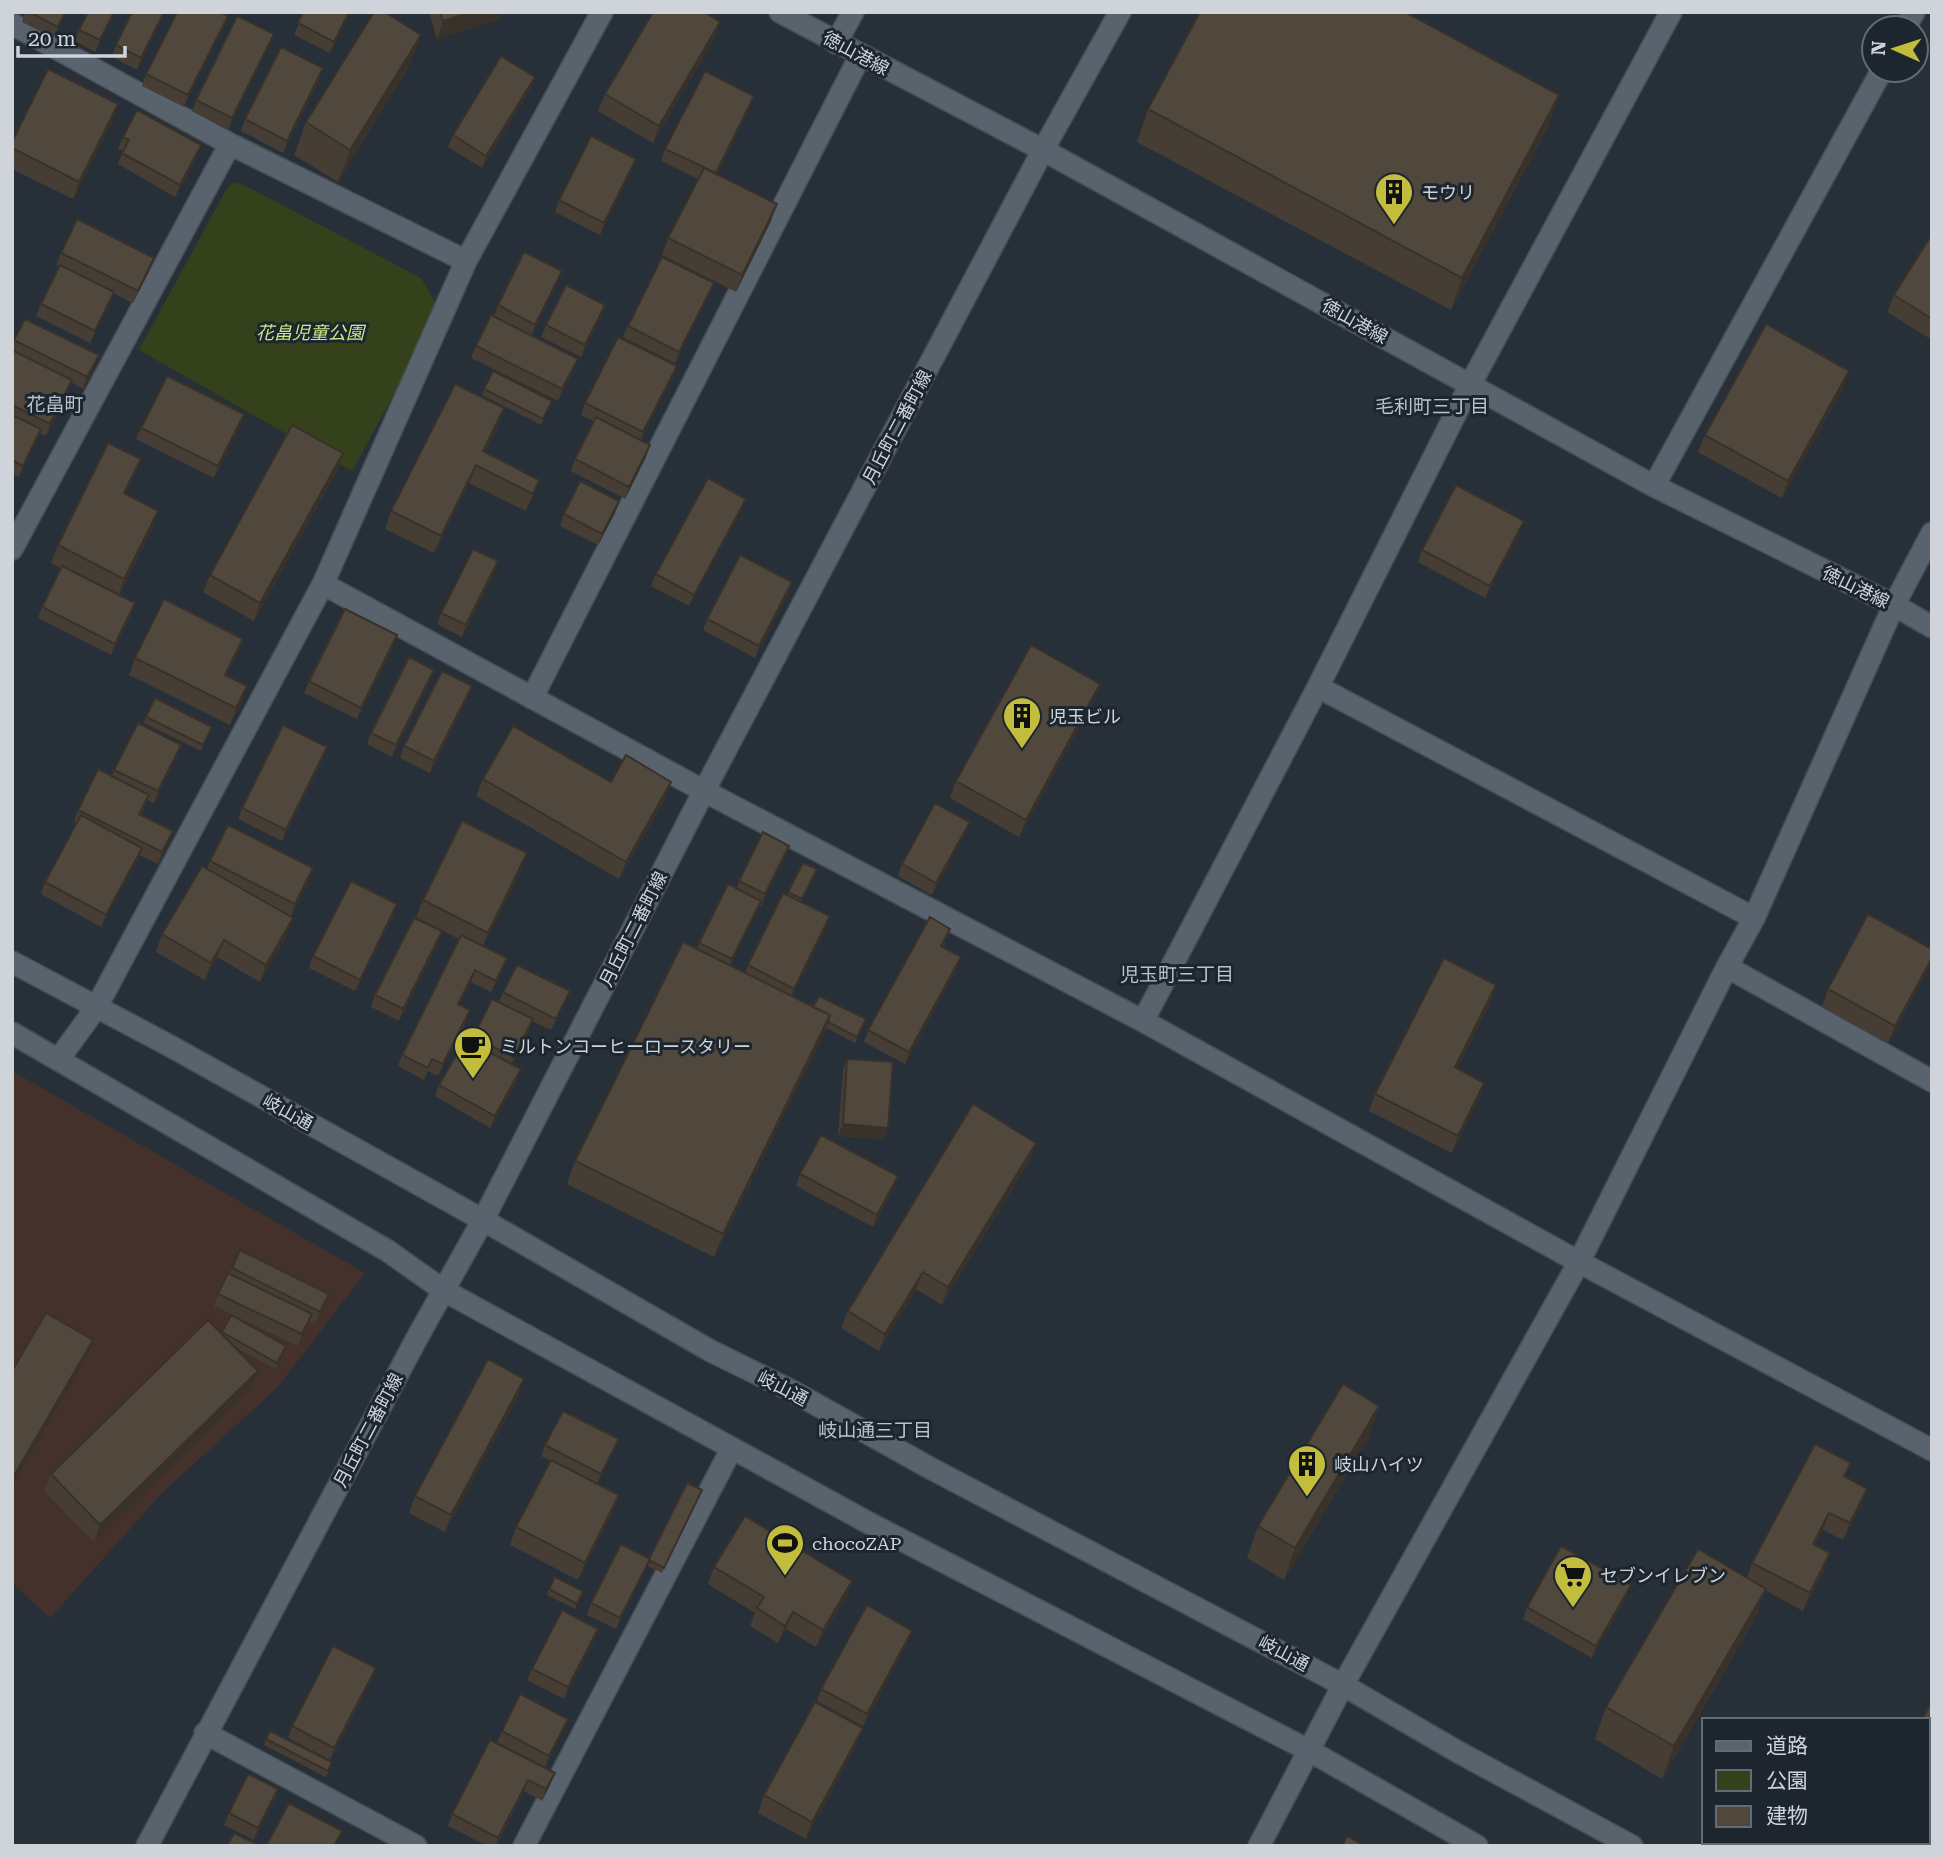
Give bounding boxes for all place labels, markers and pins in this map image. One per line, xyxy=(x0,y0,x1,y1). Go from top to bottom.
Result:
building icon: モウリ xyxy=(1373,171,1415,226)
place label: モウリ xyxy=(1421,182,1475,203)
building icon: 児玉ビル xyxy=(1001,695,1043,750)
place label: 児玉ビル xyxy=(1049,706,1121,727)
cafe icon: ミルトンコーヒーロースタリー xyxy=(452,1025,494,1080)
place label: ミルトンコーヒーロースタリー xyxy=(500,1036,751,1057)
building icon: 岐山ハイツ xyxy=(1286,1443,1328,1498)
place label: 岐山ハイツ xyxy=(1334,1454,1424,1475)
sports icon: chocoZAP xyxy=(764,1522,806,1577)
place label: chocoZAP xyxy=(812,1533,901,1554)
supermarket icon: セブンイレブン xyxy=(1552,1554,1594,1609)
place label: セブンイレブン xyxy=(1600,1565,1726,1586)

